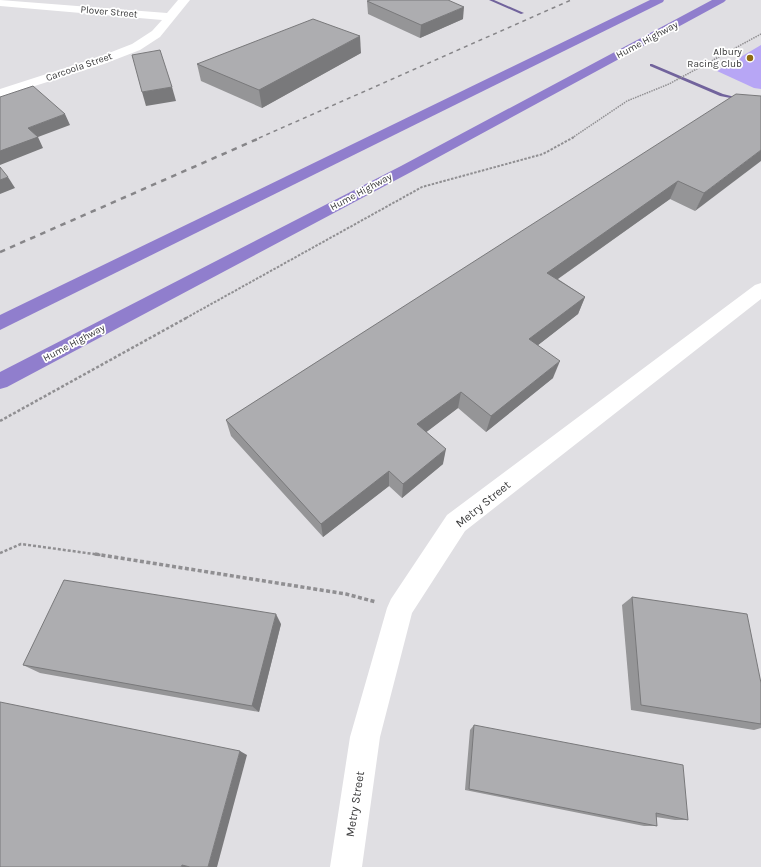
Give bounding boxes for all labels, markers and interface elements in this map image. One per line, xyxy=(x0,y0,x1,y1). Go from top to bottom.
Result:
street label: Plover Street xyxy=(80,4,138,20)
street label: Hume Highway xyxy=(614,18,680,61)
place label: Albury Racing Club xyxy=(687,46,742,70)
street label: Carcoola Street xyxy=(44,50,114,84)
marker: Albury Racing Club xyxy=(745,53,755,63)
street label: Hume Highway xyxy=(328,170,394,213)
street label: Hume Highway xyxy=(41,321,107,364)
street label: Metry Street xyxy=(453,477,514,530)
street label: Metry Street xyxy=(343,770,367,838)

